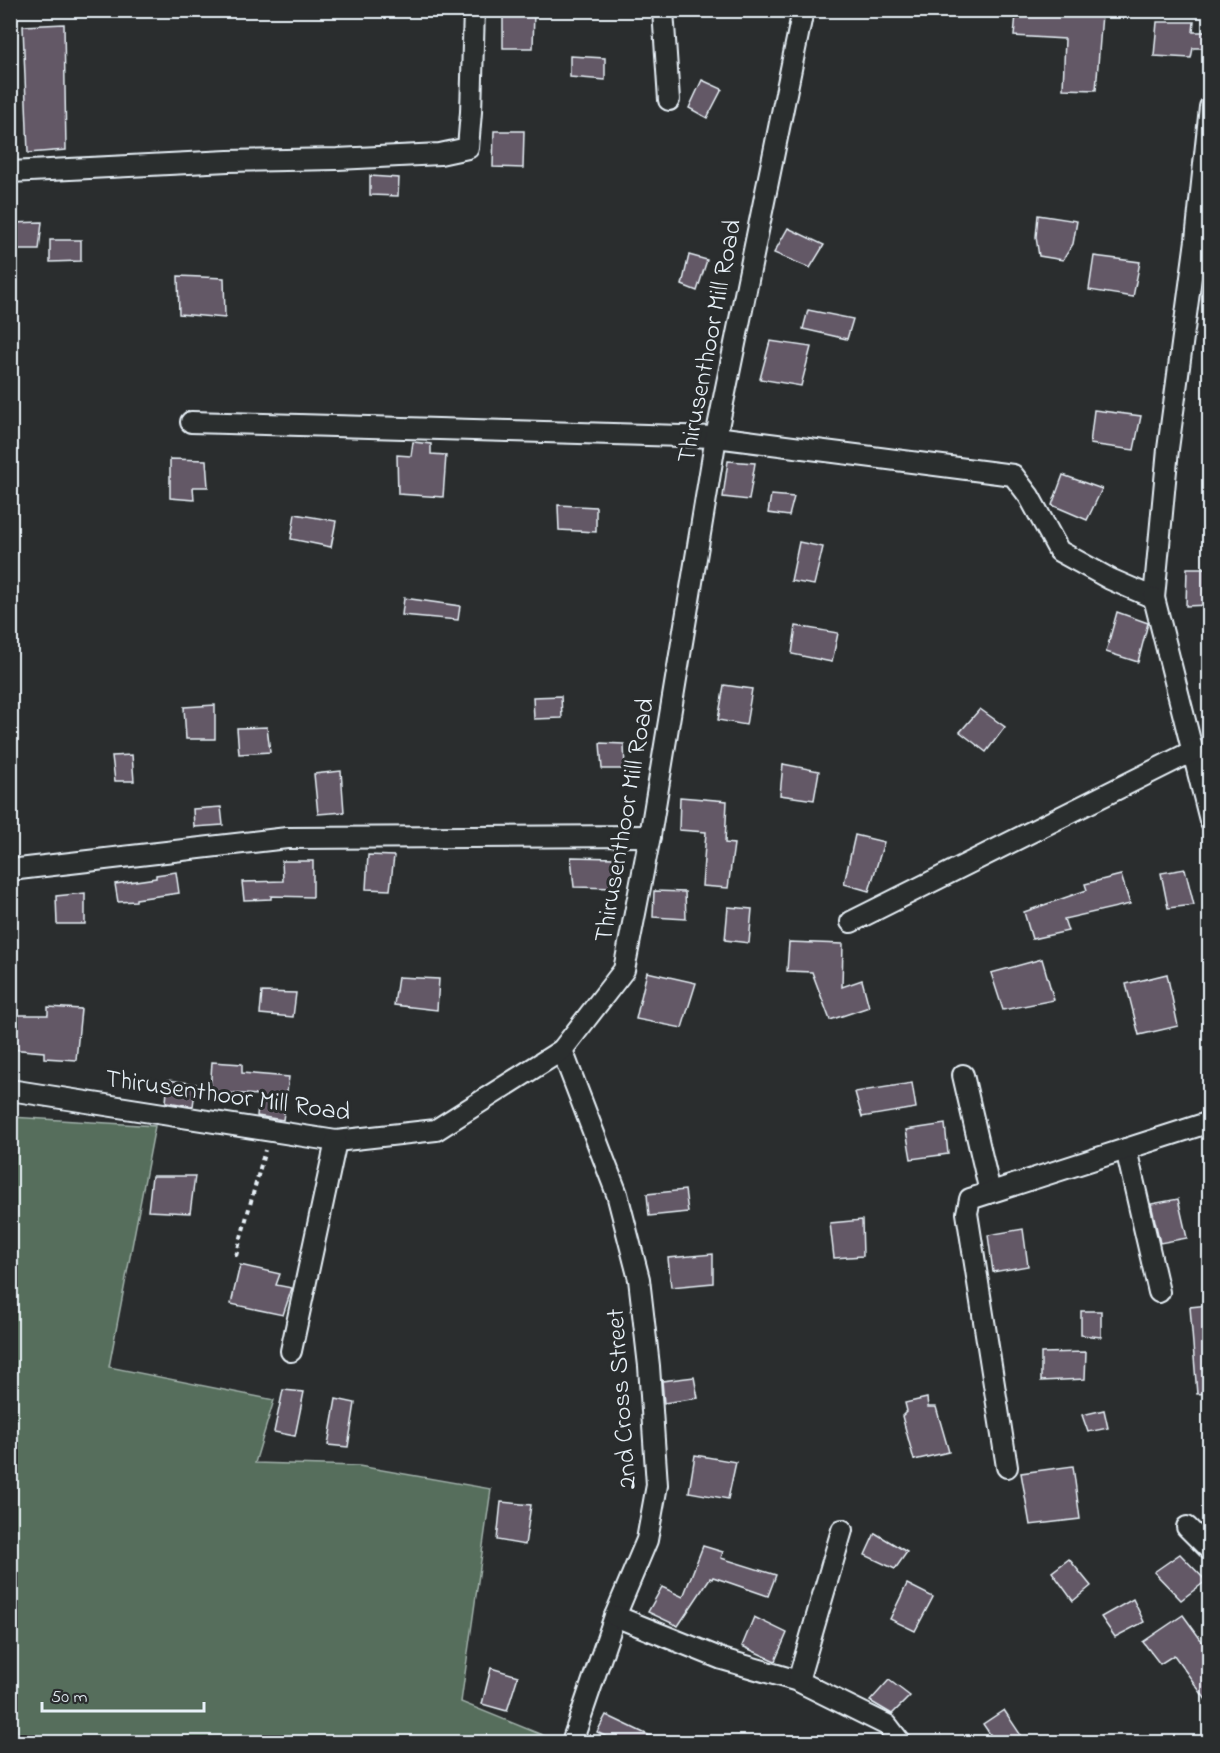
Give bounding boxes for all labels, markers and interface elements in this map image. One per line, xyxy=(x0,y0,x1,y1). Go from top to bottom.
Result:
street label: Thirusenthoor Mill Road xyxy=(669,216,753,467)
street label: Thirusenthoor Mill Road xyxy=(586,695,666,946)
street label: Thirusenthoor Mill Road xyxy=(102,1061,353,1133)
street label: 2nd Cross Street xyxy=(598,1307,648,1490)
scale bar xyxy=(42,1675,204,1713)
text: 50 m xyxy=(51,1685,88,1711)

